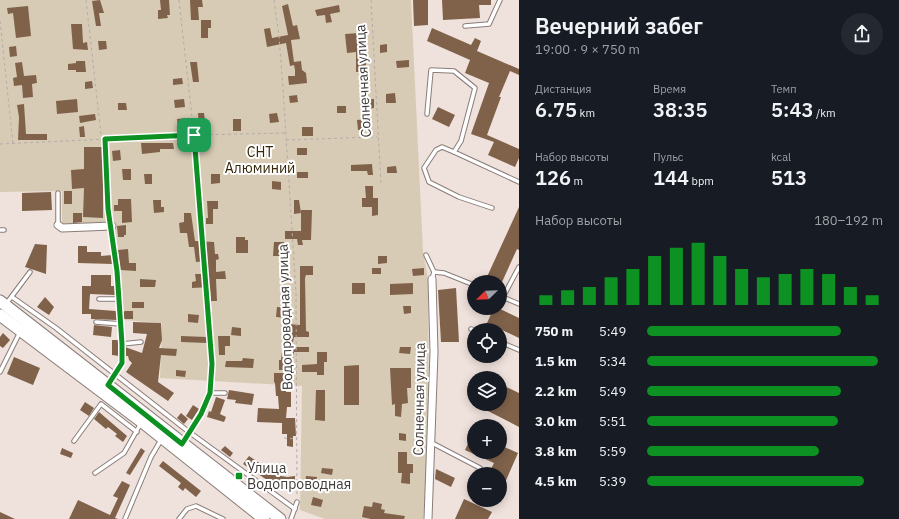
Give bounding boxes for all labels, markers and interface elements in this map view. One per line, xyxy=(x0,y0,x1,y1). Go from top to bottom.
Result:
text: Вечерний забег xyxy=(535,11,703,40)
button: share xyxy=(841,13,883,55)
street label: Солнечная улица xyxy=(351,24,375,138)
text: 19:00 · 9 × 750 m xyxy=(535,41,640,58)
text: Дистанция xyxy=(535,82,591,96)
text: Время xyxy=(653,82,686,96)
text: Темп xyxy=(771,82,797,96)
text: 6.75 xyxy=(535,96,577,123)
text: 38:35 xyxy=(653,96,707,123)
text: 5:43 xyxy=(771,96,813,123)
text: km xyxy=(577,106,595,120)
text: /km xyxy=(813,106,836,120)
pin xyxy=(177,118,211,152)
icon: arrive xyxy=(183,124,205,146)
park label: СНТ Алюминий xyxy=(225,143,295,177)
text: Набор высоты xyxy=(535,150,609,164)
text: Пульс xyxy=(653,150,683,164)
text: kcal xyxy=(771,150,791,164)
text: 126 xyxy=(535,164,571,191)
text: 144 xyxy=(653,164,689,191)
text: 513 xyxy=(771,164,807,191)
text: m xyxy=(571,174,583,188)
text: bpm xyxy=(689,174,714,188)
text: Набор высоты xyxy=(535,212,622,229)
text: 180–192 m xyxy=(814,212,883,229)
street label: Водопроводная улица xyxy=(273,243,297,390)
north arrow xyxy=(467,275,507,315)
map controls xyxy=(467,275,507,507)
button: locate xyxy=(467,323,507,363)
text: 750 m xyxy=(535,323,573,340)
text: 5:49 xyxy=(599,323,626,340)
street label: Солнечная улица xyxy=(409,342,429,456)
text: 1.5 km xyxy=(535,353,577,370)
text: 5:34 xyxy=(599,353,626,370)
button: layers xyxy=(467,371,507,411)
text: 2.2 km xyxy=(535,383,577,400)
text: 5:49 xyxy=(599,383,626,400)
text: 3.0 km xyxy=(535,413,577,430)
text: 5:51 xyxy=(599,413,626,430)
button: + xyxy=(467,419,507,459)
text: 3.8 km xyxy=(535,443,577,460)
text: 5:59 xyxy=(599,443,626,460)
place label: Улица Водопроводная xyxy=(247,459,351,493)
button: − xyxy=(467,467,507,507)
marker: Улица Водопроводная xyxy=(234,471,244,481)
text: 4.5 km xyxy=(535,473,577,490)
text: 5:39 xyxy=(599,473,626,490)

